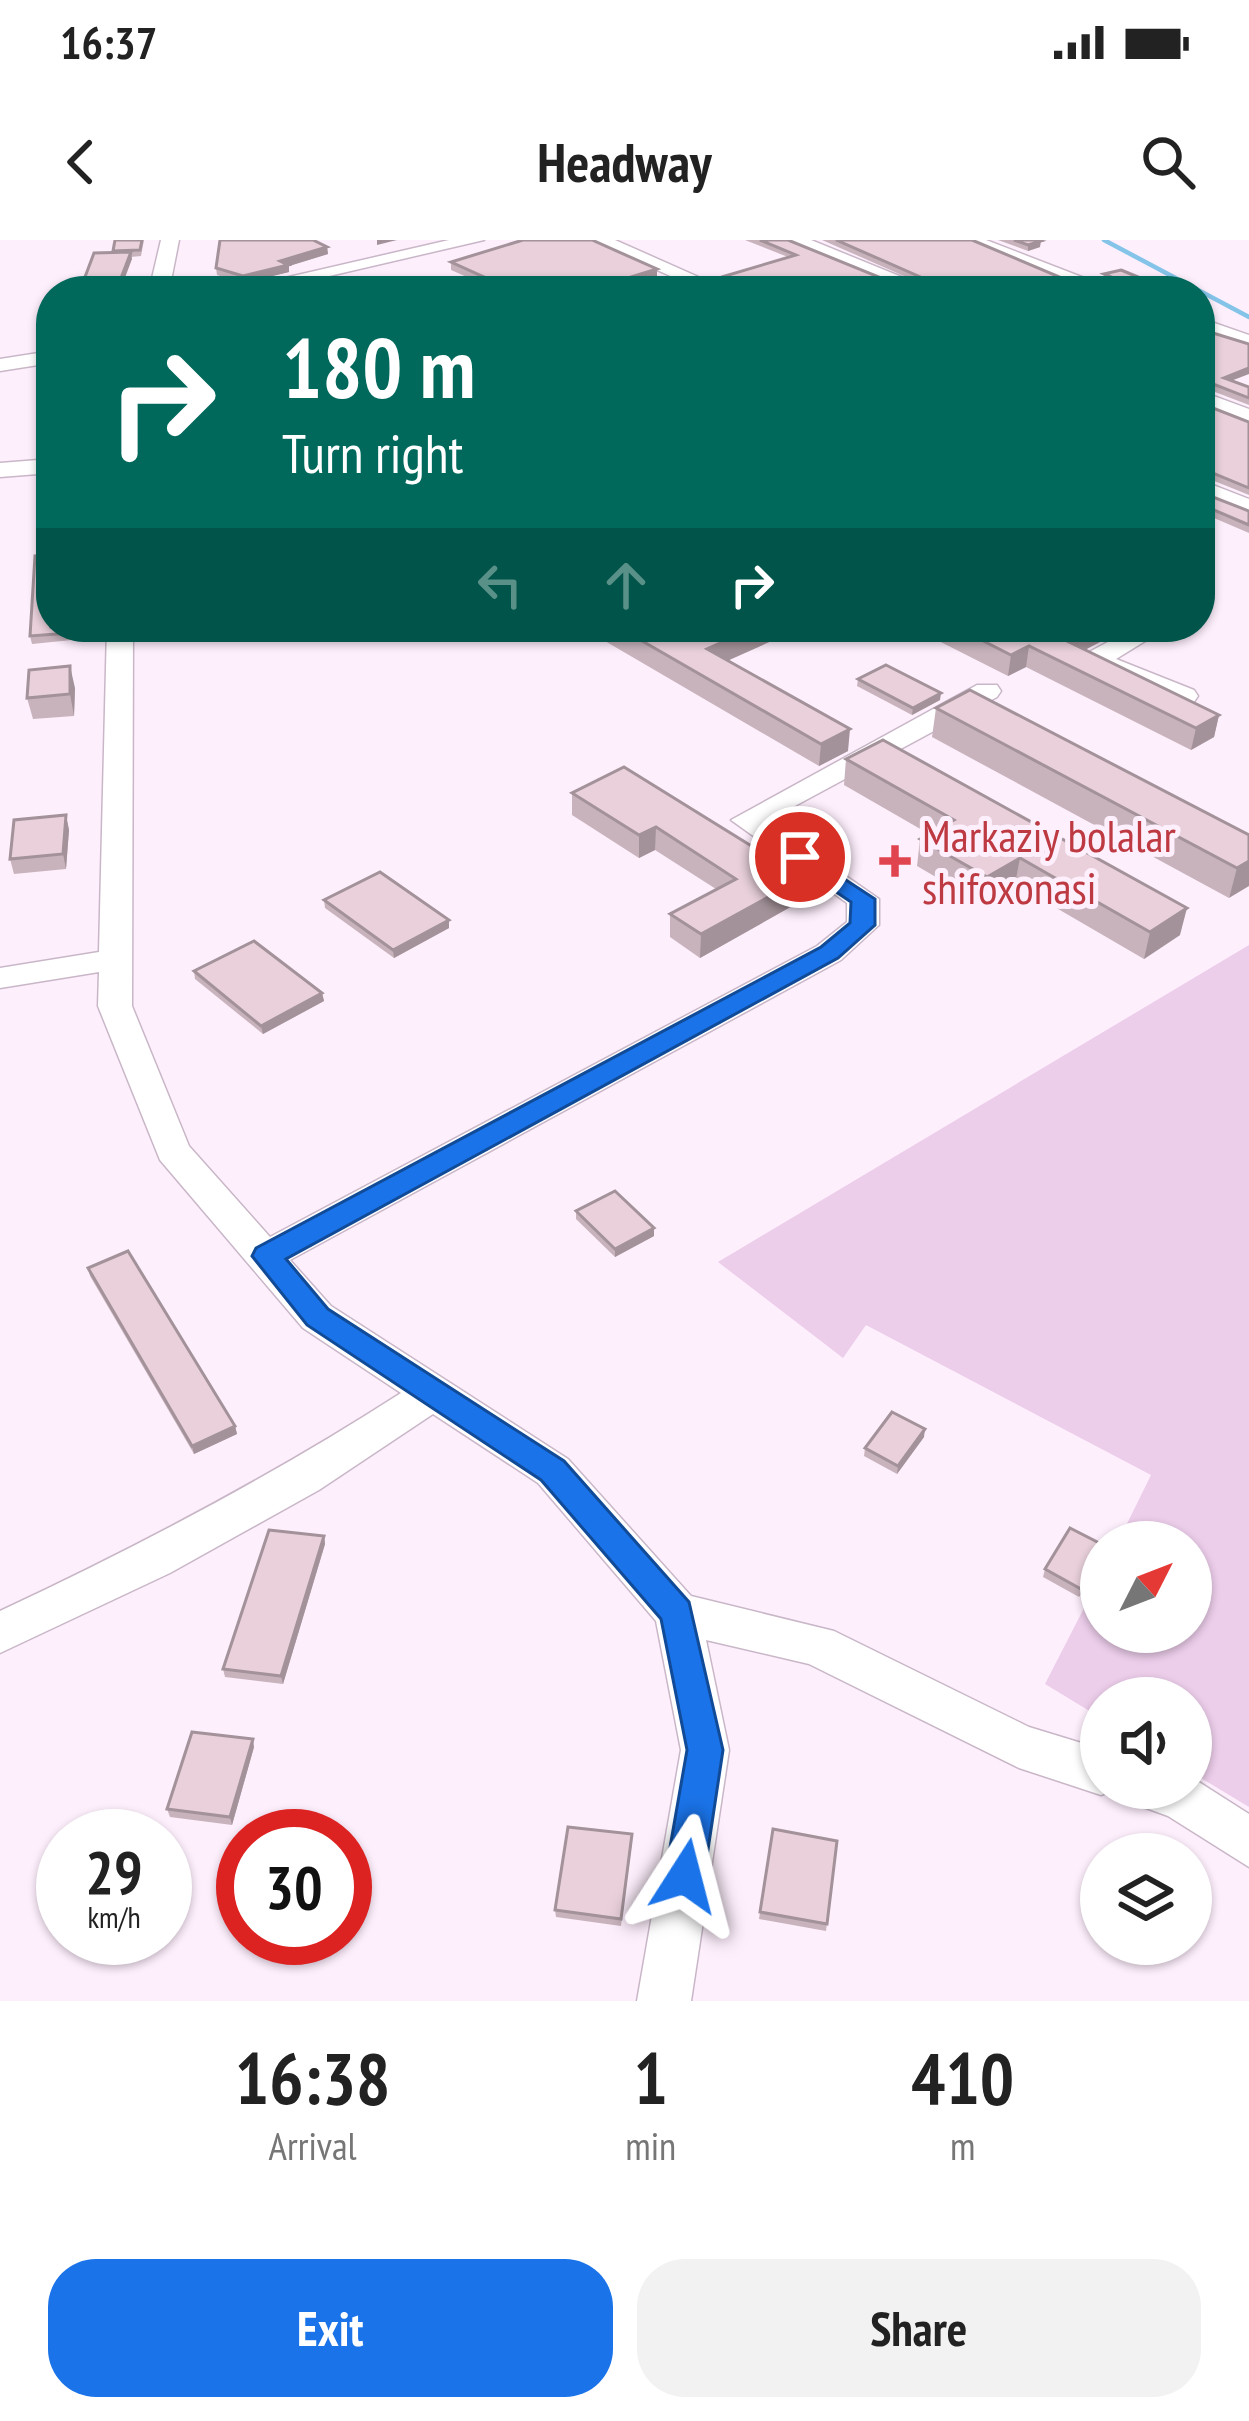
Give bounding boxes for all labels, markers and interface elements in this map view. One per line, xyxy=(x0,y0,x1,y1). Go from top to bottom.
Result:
text: 16:37 xyxy=(60,13,157,71)
text: Headway xyxy=(537,127,712,197)
icon: back xyxy=(48,129,114,195)
icon: search xyxy=(1135,129,1201,195)
text: 180 m xyxy=(282,312,475,421)
icon: right xyxy=(84,324,240,480)
text: Turn right xyxy=(282,418,463,488)
icon: left xyxy=(467,552,533,618)
icon: ahead xyxy=(593,552,659,618)
icon: right xyxy=(719,552,785,618)
pin xyxy=(749,806,851,908)
place label: Markaziy bolalar shifoxonasi xyxy=(922,806,1177,916)
icon: arrive xyxy=(767,824,833,890)
marker: Markaziy bolalar shifoxonasi xyxy=(879,845,911,877)
north arrow xyxy=(1080,1521,1212,1653)
map controls xyxy=(1080,1521,1212,1965)
button: sound xyxy=(1080,1677,1212,1809)
speed limit sign: 30 xyxy=(216,1809,372,1965)
position arrow xyxy=(622,1813,748,1939)
text: 29 xyxy=(85,1833,143,1911)
button: layers xyxy=(1080,1833,1212,1965)
text: km/h xyxy=(87,1897,141,1936)
text: 16:38 xyxy=(235,2031,391,2124)
text: 1 xyxy=(634,2031,668,2124)
text: 410 xyxy=(911,2031,1014,2124)
text: Arrival xyxy=(269,2120,357,2171)
text: min xyxy=(625,2120,676,2171)
text: m xyxy=(950,2120,975,2171)
button: Exit xyxy=(48,2259,613,2397)
button: Share xyxy=(637,2259,1201,2397)

